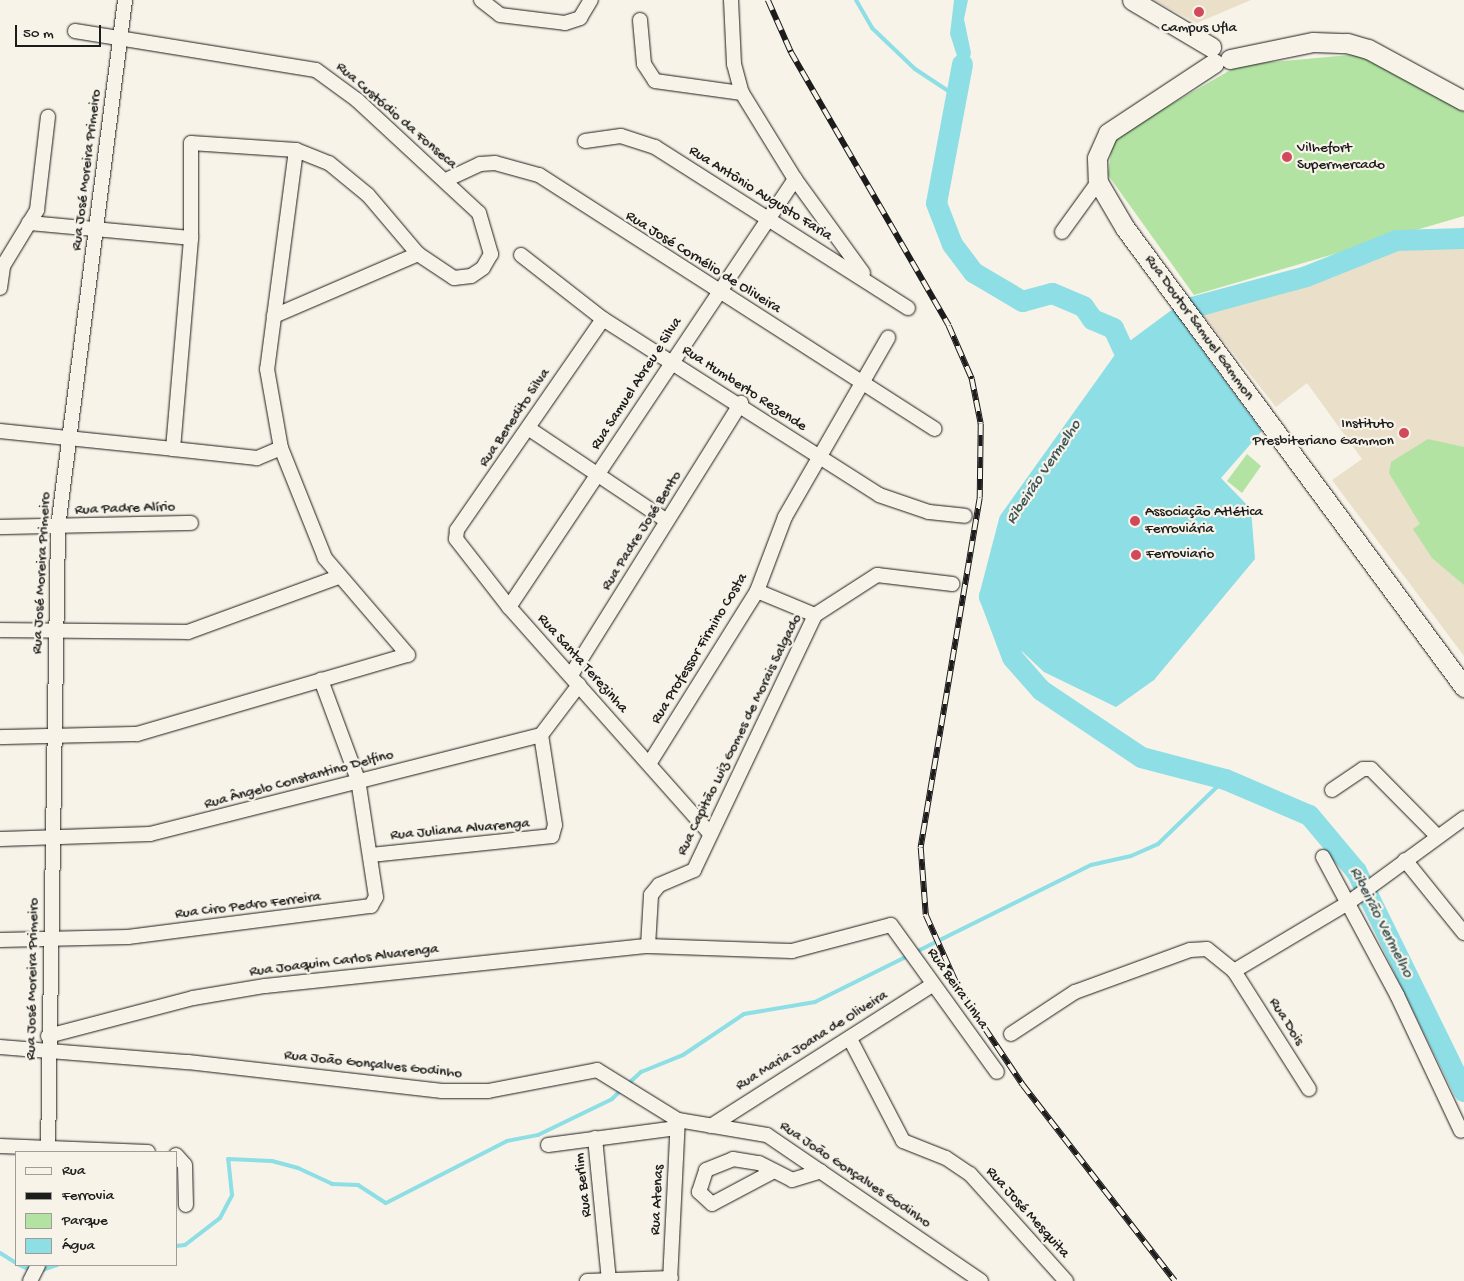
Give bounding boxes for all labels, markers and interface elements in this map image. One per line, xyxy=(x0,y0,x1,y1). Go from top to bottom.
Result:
marker: Campus Ufla xyxy=(1193,6,1205,18)
scale bar xyxy=(18,15,104,47)
place label: Campus Ufla xyxy=(1161,20,1237,38)
text: 50 m xyxy=(23,25,54,43)
street label: Rua Custódio da Fonseca xyxy=(332,58,460,174)
street label: Rua José Moreira Primeiro xyxy=(68,88,106,252)
place label: Vilhefort Supermercado xyxy=(1297,139,1385,174)
street label: Rua Antônio Augusto Faria xyxy=(685,142,835,246)
marker: Vilhefort Supermercado xyxy=(1281,151,1293,163)
street label: Rua José Cornélio de Oliveira xyxy=(622,208,784,318)
street label: Rua Doutor Samuel Gammon xyxy=(1140,252,1258,404)
street label: Rua Samuel Abreu e Silva xyxy=(587,314,687,454)
street label: Rua Humberto Rezende xyxy=(678,342,810,436)
street label: Rua Benedito Silva xyxy=(475,365,555,471)
place label: Instituto Presbiteriano Gammon xyxy=(1253,415,1394,450)
water label: Ribeirão Vermelho xyxy=(1003,417,1087,529)
marker: Instituto Presbiteriano Gammon xyxy=(1398,427,1410,439)
street label: Rua Padre José Bento xyxy=(598,468,686,594)
street label: Rua José Moreira Primeiro xyxy=(29,491,55,655)
street label: Rua Padre Alírio xyxy=(74,498,176,520)
place label: Associação Atlética Ferroviária xyxy=(1145,503,1263,538)
marker: Associação Atlética Ferroviária xyxy=(1129,515,1141,527)
place label: Ferroviario xyxy=(1146,546,1214,564)
marker: Ferroviario xyxy=(1130,549,1142,561)
street label: Rua Professor Firmino Costa xyxy=(648,570,752,728)
street label: Rua Santa Terezinha xyxy=(533,611,631,717)
street label: Rua Capitão Luiz Gomes de Morais Salgado xyxy=(673,611,807,859)
street label: Rua Ângelo Constantino Delfino xyxy=(202,746,396,814)
street label: Rua Juliana Alvarenga xyxy=(390,815,530,845)
water label: Ribeirão Vermelho xyxy=(1344,865,1416,981)
street label: Rua Ciro Pedro Ferreira xyxy=(174,888,322,924)
street label: Rua José Moreira Primeiro xyxy=(23,898,43,1060)
street label: Rua Joaquim Carlos Alvarenga xyxy=(248,940,440,982)
street label: Rua Beira Linha xyxy=(922,945,992,1033)
street label: Rua Maria Joana de Oliveira xyxy=(733,987,891,1095)
street label: Rua Dois xyxy=(1264,995,1308,1049)
street label: Rua João Gonçalves Godinho xyxy=(283,1047,463,1083)
street label: Rua João Gonçalves Godinho xyxy=(776,1118,934,1232)
legend xyxy=(15,1151,178,1266)
street label: Rua Berlim xyxy=(571,1152,597,1218)
text: Rua xyxy=(62,1162,85,1180)
street label: Rua Atenas xyxy=(647,1164,669,1236)
street label: Rua José Mesquita xyxy=(981,1164,1073,1262)
text: Ferrovia xyxy=(62,1187,114,1205)
text: Parque xyxy=(62,1212,108,1230)
text: Água xyxy=(62,1237,95,1255)

